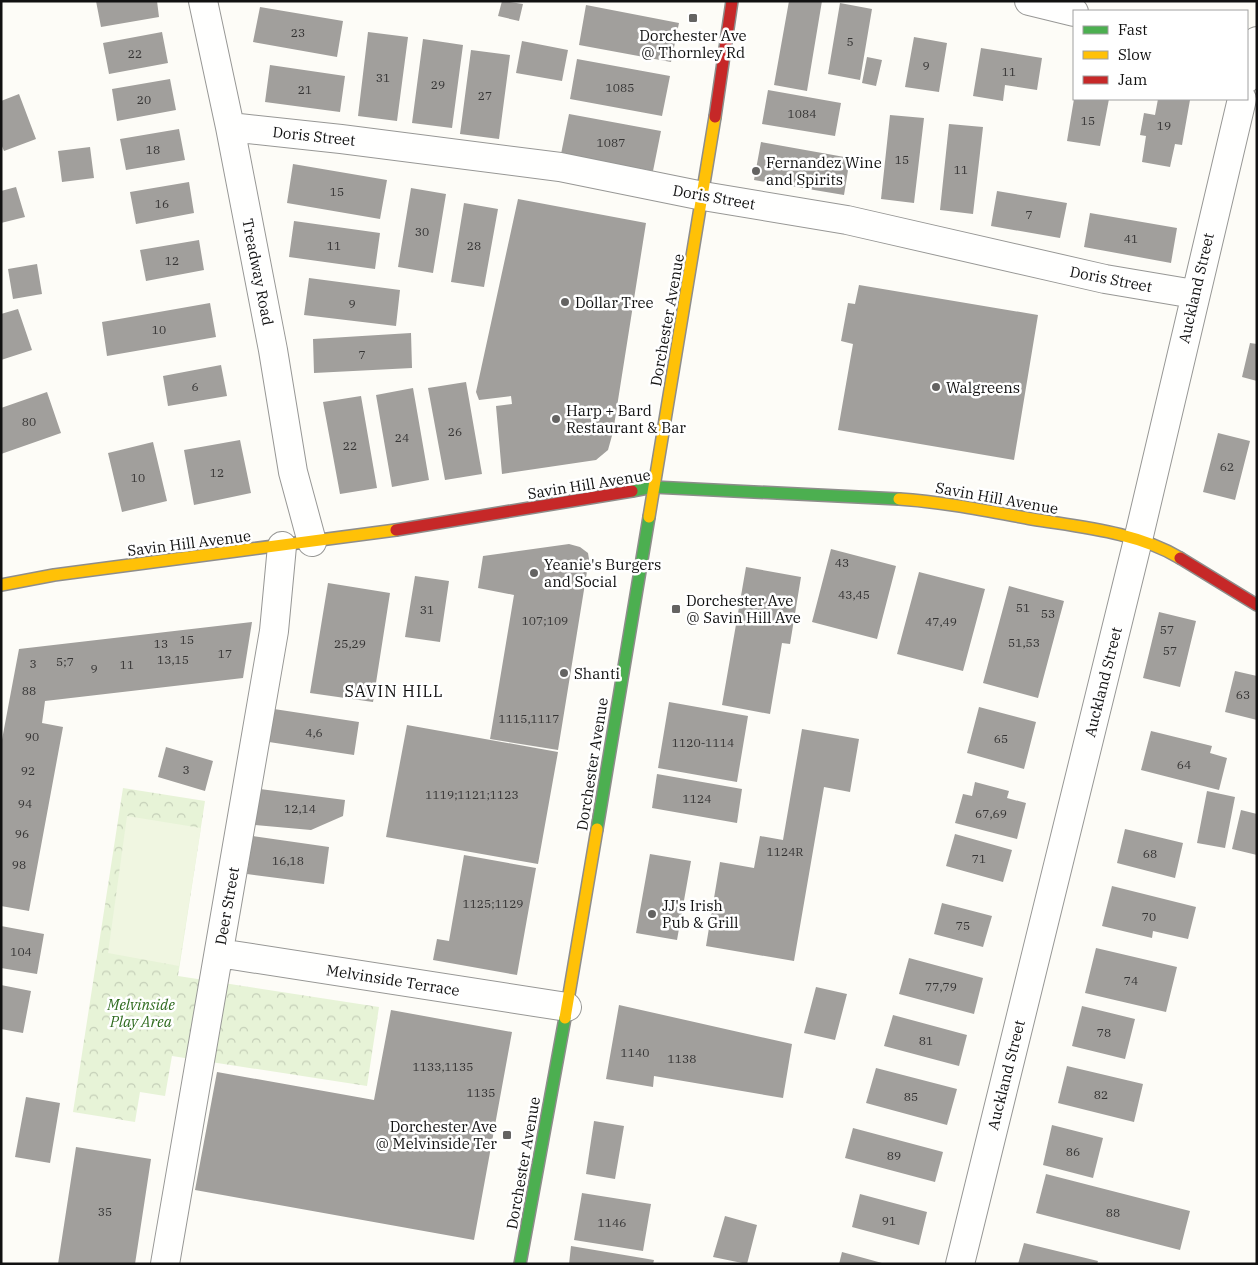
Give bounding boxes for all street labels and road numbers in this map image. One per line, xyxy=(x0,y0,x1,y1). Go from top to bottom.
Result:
street label: Doris Street xyxy=(272,122,356,150)
street label: Doris Street xyxy=(671,180,757,214)
street label: Treadway Road xyxy=(238,217,278,327)
street label: Auckland Street xyxy=(1174,231,1218,345)
street label: Dorchester Avenue xyxy=(646,252,688,388)
street label: Doris Street xyxy=(1068,262,1154,296)
street label: Savin Hill Avenue xyxy=(526,465,652,503)
street label: Savin Hill Avenue xyxy=(934,478,1060,518)
street label: Savin Hill Avenue xyxy=(126,526,252,560)
street label: Auckland Street xyxy=(1080,625,1126,739)
street label: Dorchester Avenue xyxy=(572,696,612,832)
street label: Deer Street xyxy=(211,865,243,947)
street label: Melvinside Terrace xyxy=(325,960,461,1000)
street label: Auckland Street xyxy=(983,1018,1029,1132)
street label: Dorchester Avenue xyxy=(502,1095,544,1231)

